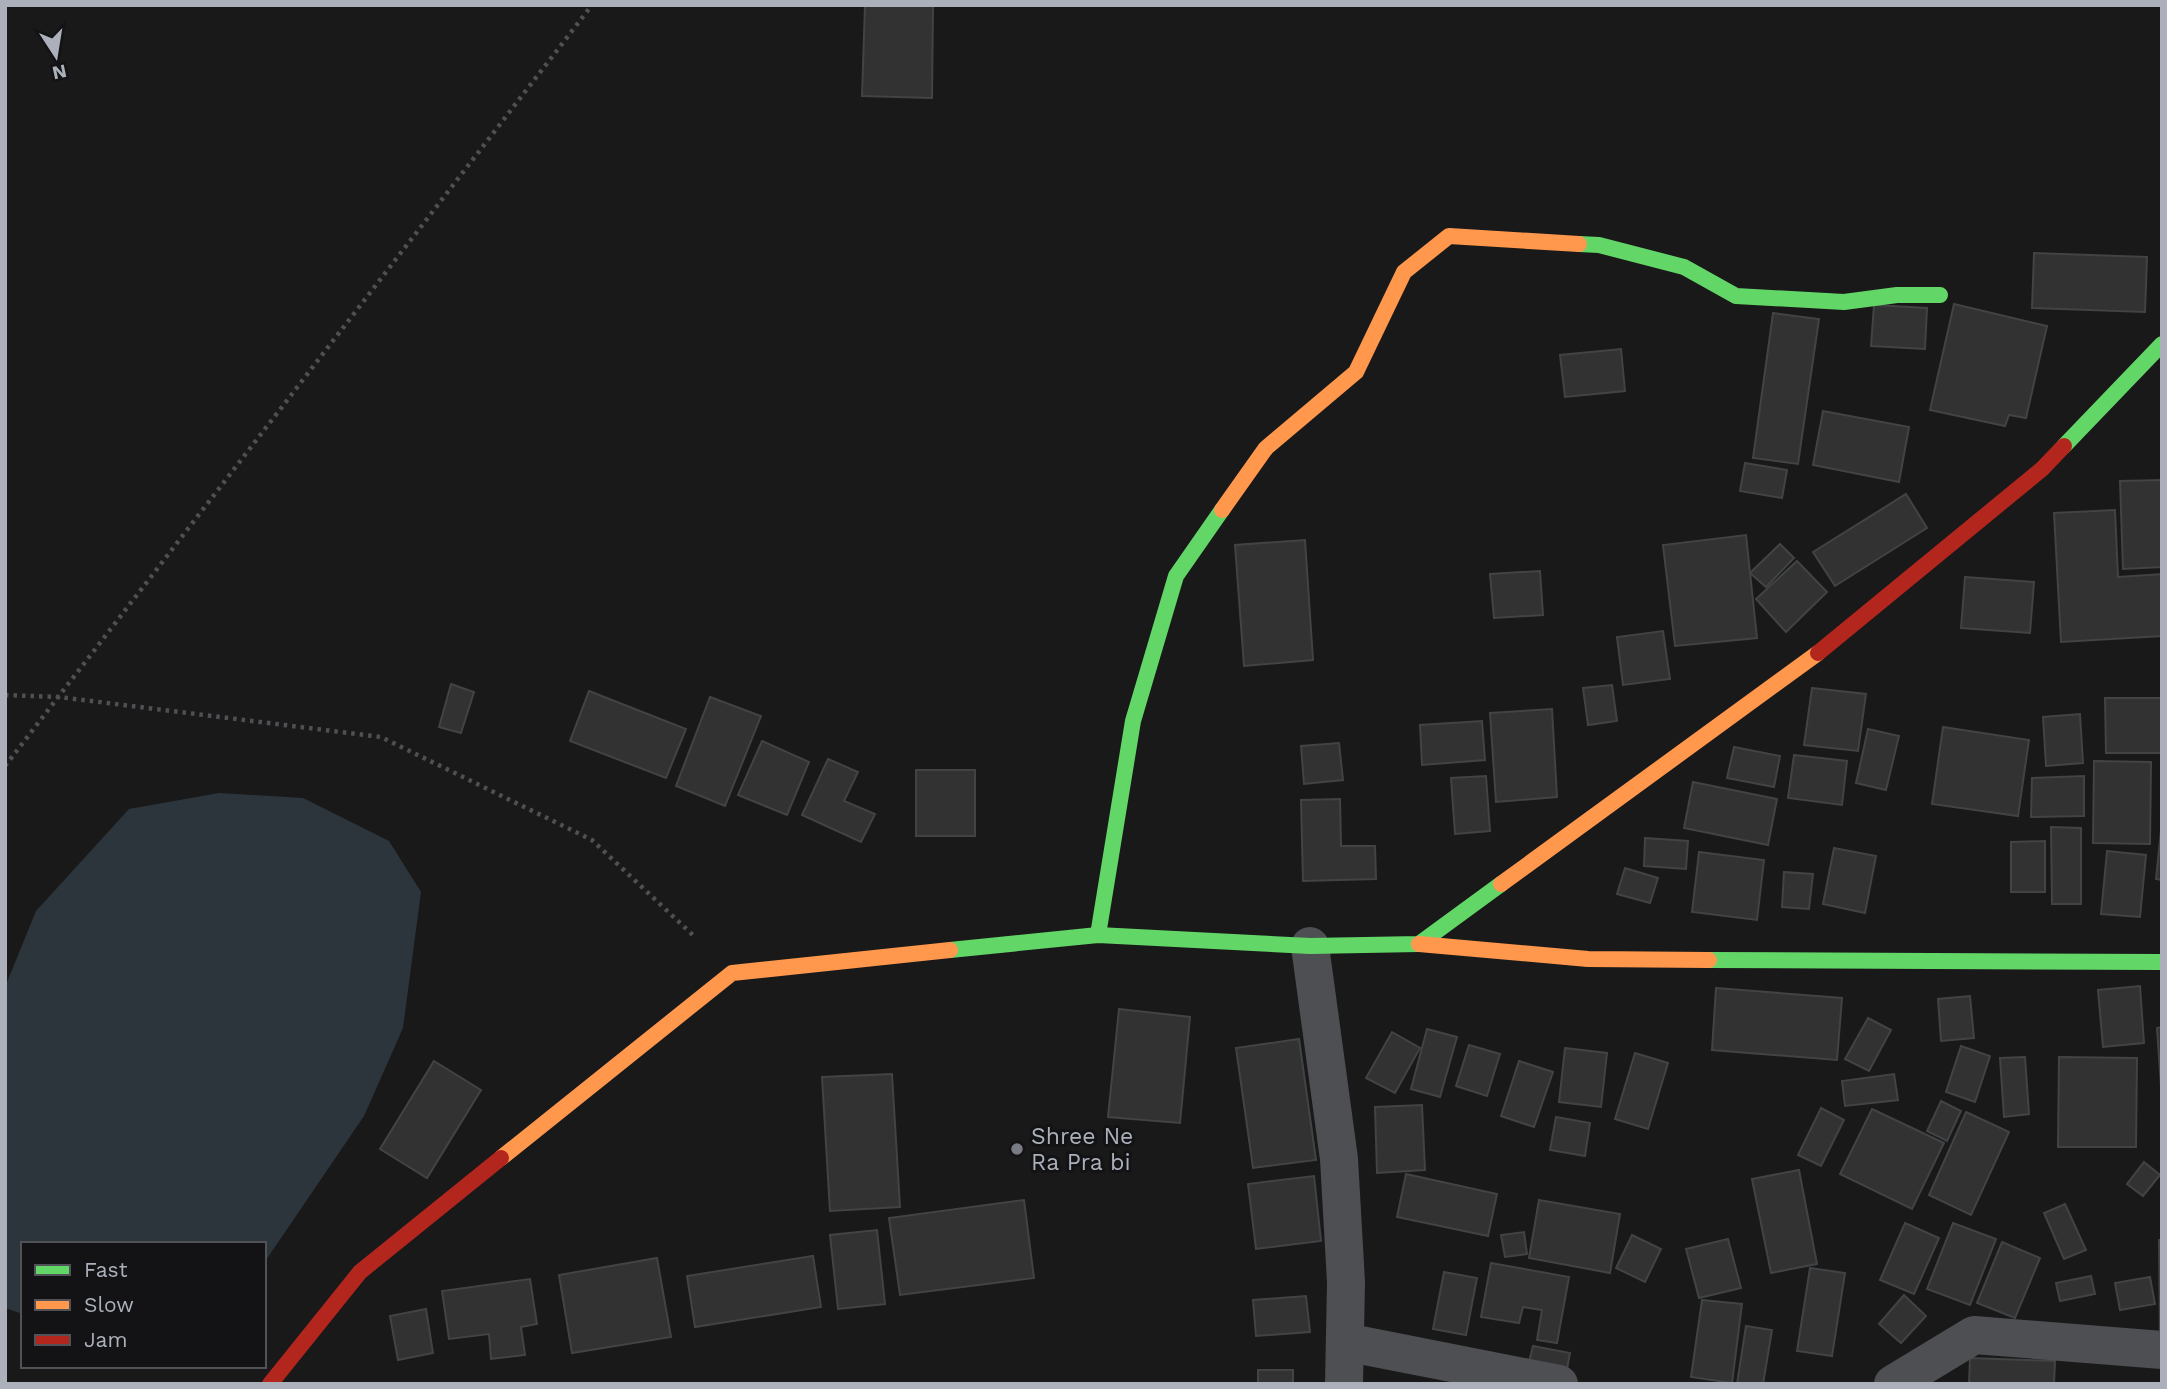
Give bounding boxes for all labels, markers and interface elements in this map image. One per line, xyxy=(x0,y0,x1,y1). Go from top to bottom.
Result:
north arrow xyxy=(21,21,91,91)
text: N xyxy=(50,59,69,85)
place label: Shree Ne Ra Pra bi xyxy=(1031,1123,1133,1176)
marker: Shree Ne Ra Pra bi xyxy=(1009,1141,1025,1157)
legend xyxy=(21,1242,266,1368)
text: Fast xyxy=(84,1257,128,1282)
text: Slow xyxy=(84,1292,134,1317)
text: Jam xyxy=(84,1327,127,1352)

